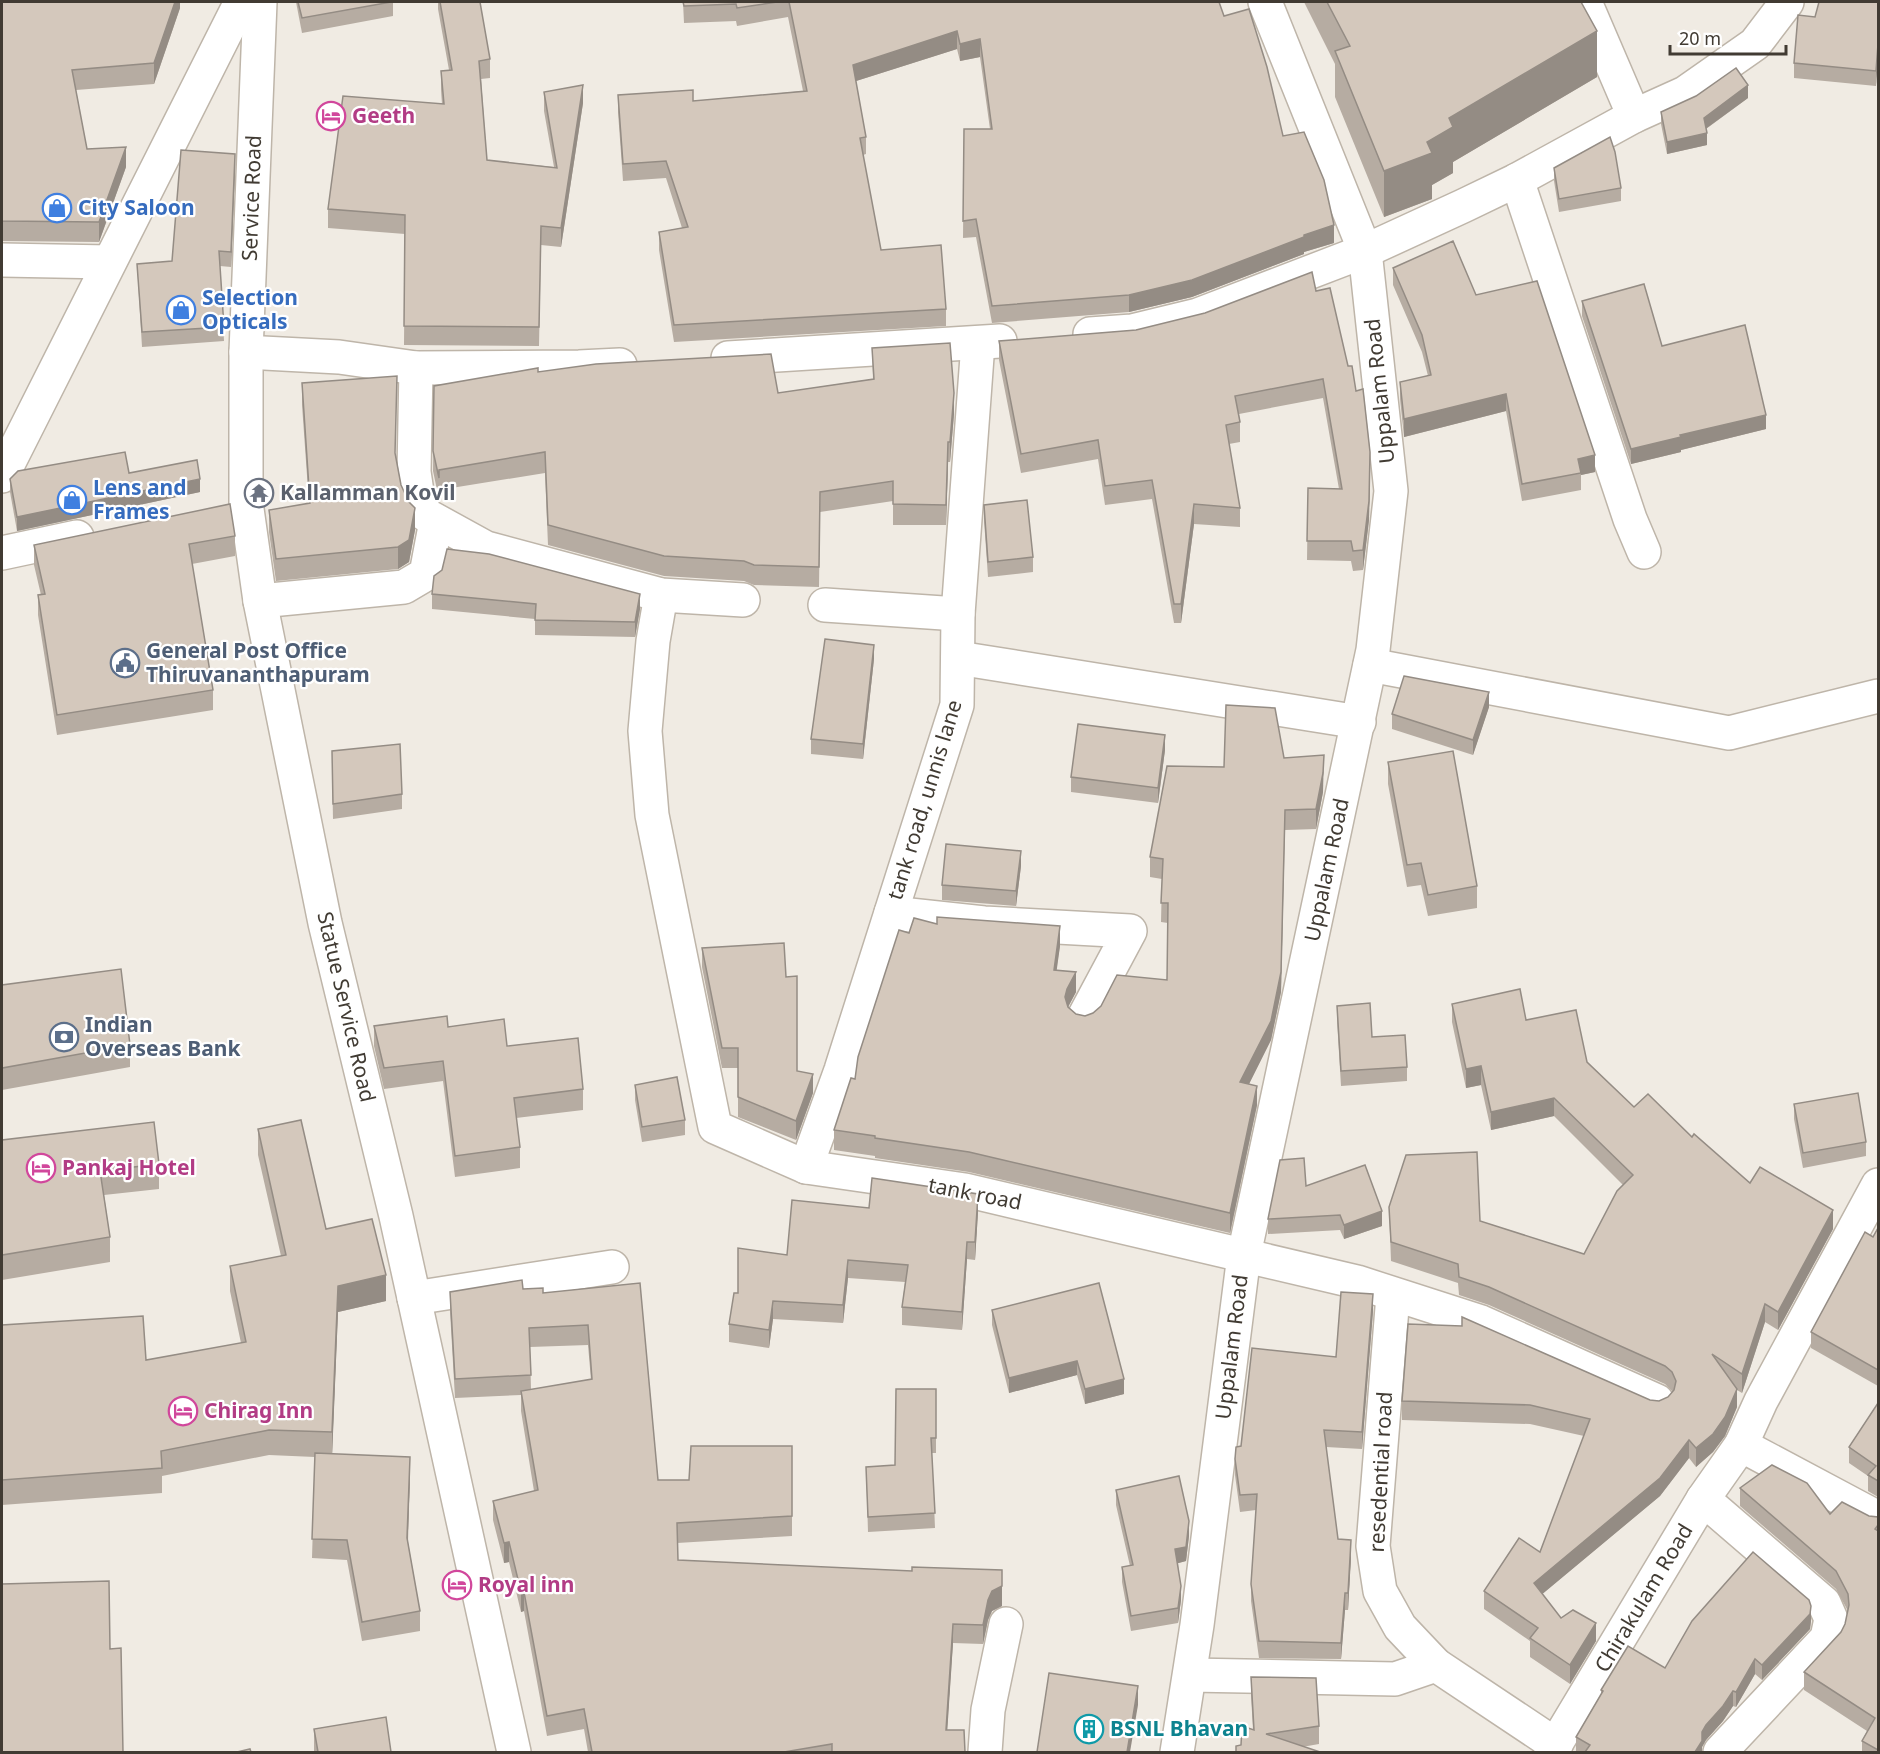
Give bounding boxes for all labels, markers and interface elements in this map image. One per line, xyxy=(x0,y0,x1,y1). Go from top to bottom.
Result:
scale bar xyxy=(1670,18,1786,56)
text: 20 m xyxy=(1679,26,1721,50)
hotel icon: Geeth xyxy=(315,100,347,132)
place label: Geeth xyxy=(352,101,415,129)
street label: Service Road xyxy=(235,135,267,261)
shop icon: City Saloon xyxy=(41,192,73,224)
place label: City Saloon xyxy=(78,193,195,221)
place label: Selection Opticals xyxy=(202,283,298,335)
shop icon: Selection Opticals xyxy=(165,294,197,326)
street label: Uppalam Road xyxy=(1357,317,1401,465)
place label: Lens and Frames xyxy=(93,473,186,525)
temple icon: Kallamman Kovil xyxy=(243,477,275,509)
place label: Kallamman Kovil xyxy=(280,478,455,506)
shop icon: Lens and Frames xyxy=(56,484,88,516)
place label: General Post Office Thiruvananthapuram xyxy=(146,636,370,688)
public building icon: General Post Office Thiruvananthapuram xyxy=(109,647,141,679)
street label: tank road, unnis lane xyxy=(880,696,968,903)
street label: Uppalam Road xyxy=(1297,796,1355,944)
street label: Statue Service Road xyxy=(311,909,383,1105)
place label: Indian Overseas Bank xyxy=(85,1010,241,1062)
bank icon: Indian Overseas Bank xyxy=(48,1021,80,1053)
hotel icon: Pankaj Hotel xyxy=(25,1152,57,1184)
place label: Pankaj Hotel xyxy=(62,1153,196,1181)
street label: tank road xyxy=(926,1170,1024,1216)
street label: Uppalam Road xyxy=(1208,1273,1254,1421)
street label: resedential road xyxy=(1362,1391,1398,1553)
hotel icon: Chirag Inn xyxy=(167,1395,199,1427)
place label: Chirag Inn xyxy=(204,1396,313,1424)
street label: Chirakulam Road xyxy=(1588,1518,1699,1677)
hotel icon: Royal inn xyxy=(441,1569,473,1601)
place label: Royal inn xyxy=(478,1570,574,1598)
building icon: BSNL Bhavan xyxy=(1073,1713,1105,1745)
place label: BSNL Bhavan xyxy=(1110,1714,1248,1742)

